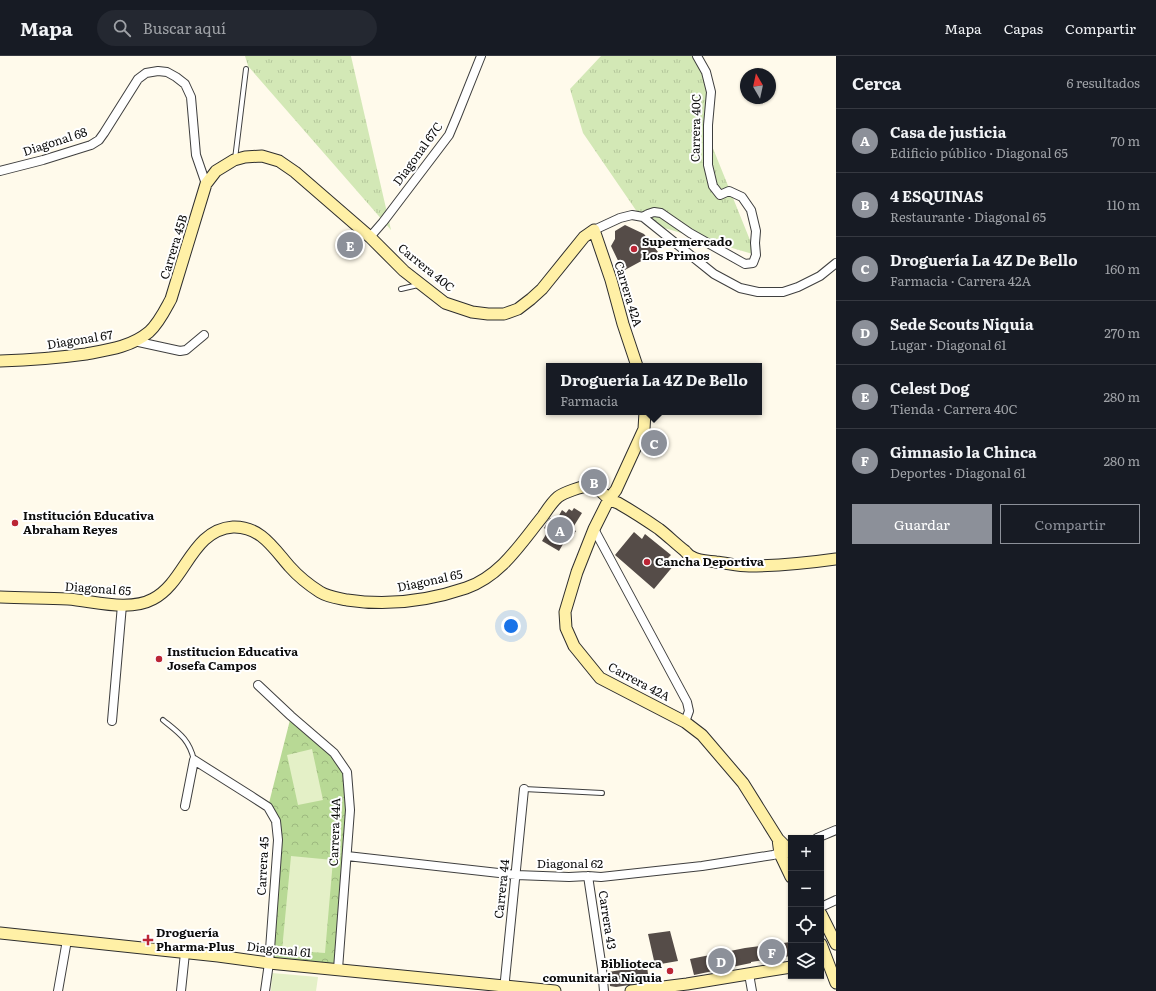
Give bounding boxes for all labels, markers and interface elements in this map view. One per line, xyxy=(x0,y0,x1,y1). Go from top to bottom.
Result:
search box xyxy=(97,10,377,46)
text: Mapa xyxy=(20,14,73,42)
text: Buscar aquí xyxy=(143,16,226,39)
icon: search xyxy=(111,17,133,39)
text: Mapa xyxy=(944,18,982,38)
text: Capas xyxy=(1004,18,1043,38)
text: Compartir xyxy=(1065,18,1136,38)
north arrow xyxy=(740,68,776,104)
text: Cerca xyxy=(852,70,901,95)
text: 6 resultados xyxy=(1066,73,1140,92)
street label: Carrera 40C xyxy=(685,94,705,162)
street label: Diagonal 67C xyxy=(388,118,446,189)
text: Casa de justicia xyxy=(890,120,1006,143)
street label: Diagonal 68 xyxy=(20,122,90,160)
text: A xyxy=(860,131,870,150)
text: 70 m xyxy=(1111,131,1140,150)
text: Edificio público · Diagonal 65 xyxy=(890,143,1068,162)
text: 4 ESQUINAS xyxy=(890,184,984,207)
text: B xyxy=(861,195,869,214)
text: 110 m xyxy=(1107,195,1140,214)
text: Restaurante · Diagonal 65 xyxy=(890,207,1046,226)
street label: Carrera 45B xyxy=(155,212,191,281)
pin: E xyxy=(337,230,363,260)
place label: Supermercado Los Primos xyxy=(642,232,733,264)
street label: Carrera 40C xyxy=(394,239,459,296)
marker: Supermercado Los Primos xyxy=(629,244,639,254)
text: Droguería La 4Z De Bello xyxy=(890,248,1078,271)
street label: Carrera 42A xyxy=(610,259,648,329)
text: C xyxy=(860,259,870,278)
text: 160 m xyxy=(1105,259,1140,278)
text: Farmacia · Carrera 42A xyxy=(890,271,1031,290)
text: Sede Scouts Niquia xyxy=(890,312,1034,335)
text: D xyxy=(860,323,870,342)
text: 270 m xyxy=(1104,323,1140,342)
street label: Diagonal 67 xyxy=(46,325,114,353)
text: Lugar · Diagonal 61 xyxy=(890,335,1007,354)
popup xyxy=(546,363,762,415)
text: Droguería La 4Z De Bello xyxy=(560,368,748,391)
text: Celest Dog xyxy=(890,376,970,399)
text: E xyxy=(861,387,869,406)
text: 280 m xyxy=(1104,387,1140,406)
text: Farmacia xyxy=(560,391,618,410)
text: Tienda · Carrera 40C xyxy=(890,399,1018,418)
pin: C xyxy=(641,428,667,458)
text: Gimnasio la Chinca xyxy=(890,440,1037,463)
text: F xyxy=(861,451,869,470)
text: 280 m xyxy=(1104,451,1140,470)
text: Deportes · Diagonal 61 xyxy=(890,463,1026,482)
pin: B xyxy=(581,467,607,497)
button: Guardar xyxy=(852,504,992,544)
button: Compartir xyxy=(1000,504,1140,544)
place label: Institución Educativa Abraham Reyes xyxy=(23,506,154,538)
pin: A xyxy=(547,515,573,545)
marker: Institución Educativa Abraham Reyes xyxy=(10,518,20,528)
place label: Cancha Deportiva xyxy=(655,552,764,570)
marker: Cancha Deportiva xyxy=(642,557,652,567)
street label: Diagonal 65 xyxy=(395,564,464,596)
street label: Diagonal 65 xyxy=(64,577,132,599)
your location xyxy=(501,616,521,636)
place label: Institucion Educativa Josefa Campos xyxy=(167,642,298,674)
marker: Institucion Educativa Josefa Campos xyxy=(154,654,164,664)
street label: Carrera 42A xyxy=(605,657,674,705)
street label: Carrera 44A xyxy=(324,797,344,867)
map controls xyxy=(788,835,824,979)
button: + xyxy=(788,835,824,871)
street label: Carrera 45 xyxy=(251,836,273,896)
street label: Diagonal 62 xyxy=(537,854,603,872)
street label: Carrera 44 xyxy=(489,858,513,920)
button: − xyxy=(788,871,824,907)
street label: Carrera 43 xyxy=(594,889,622,951)
button: locate xyxy=(788,907,824,943)
place label: Droguería Pharma-Plus xyxy=(156,923,235,955)
marker: Droguería Pharma-Plus xyxy=(143,935,153,945)
street label: Diagonal 61 xyxy=(246,937,313,961)
pin: F xyxy=(759,937,785,967)
button: layers xyxy=(788,943,824,979)
pin: D xyxy=(708,946,734,976)
place label: Biblioteca comunitaria Niquia xyxy=(542,954,662,986)
marker: Biblioteca comunitaria Niquia xyxy=(665,966,675,976)

